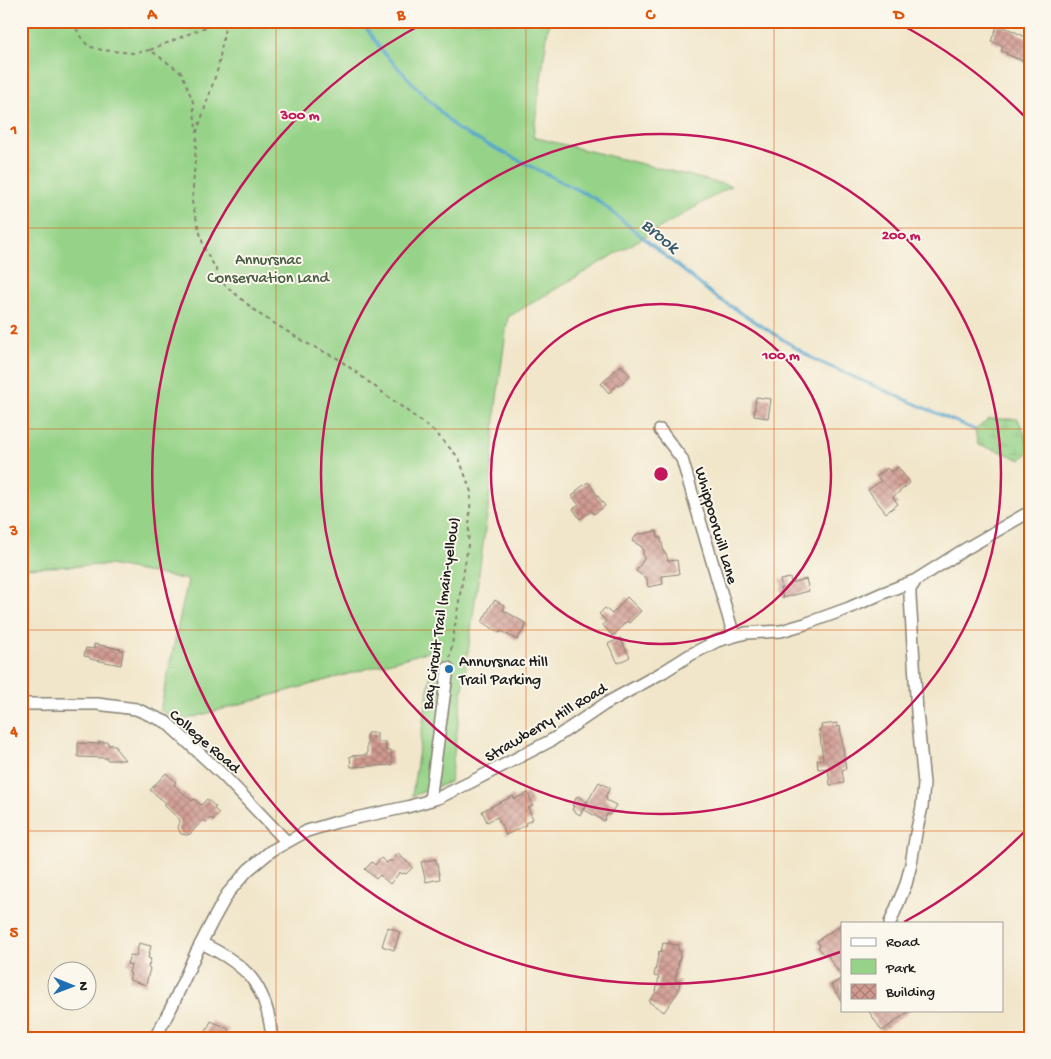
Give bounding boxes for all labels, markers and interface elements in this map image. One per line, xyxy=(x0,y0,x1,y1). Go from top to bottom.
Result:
text: A xyxy=(146,7,158,26)
text: B xyxy=(396,7,406,26)
text: C xyxy=(645,7,656,26)
text: D xyxy=(892,7,905,26)
text: 300 m xyxy=(279,107,320,125)
text: 1 xyxy=(10,122,17,141)
water label: Brook xyxy=(636,215,684,260)
text: 200 m xyxy=(882,227,921,245)
park label: Annursnac Conservation Land xyxy=(207,252,330,289)
text: 2 xyxy=(10,322,18,341)
text: 100 m xyxy=(761,347,800,365)
centre of rings xyxy=(652,465,670,483)
street label: Whippoorwill Lane xyxy=(689,465,741,587)
street label: Bay Circuit Trail (main-yellow) xyxy=(419,516,465,712)
text: 3 xyxy=(9,523,18,542)
place label: Annursnac Hill Trail Parking xyxy=(458,654,548,691)
marker: Annursnac Hill Trail Parking xyxy=(443,663,455,675)
street label: Strawberry Hill Road xyxy=(482,679,613,768)
street label: College Road xyxy=(164,706,245,780)
text: 4 xyxy=(9,724,18,743)
legend xyxy=(841,922,1004,1012)
text: 5 xyxy=(10,925,19,944)
text: Road xyxy=(886,934,920,952)
text: Park xyxy=(885,960,916,978)
north arrow xyxy=(48,962,98,1012)
text: N xyxy=(74,981,91,991)
text: Building xyxy=(885,984,935,1002)

